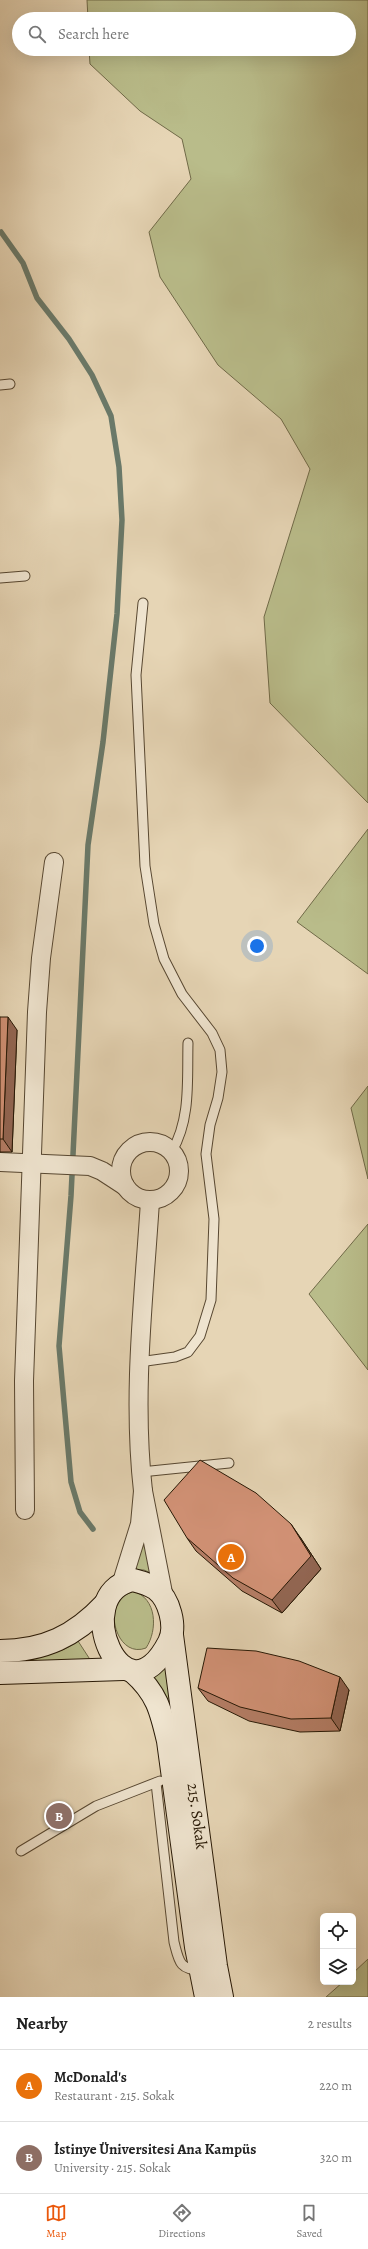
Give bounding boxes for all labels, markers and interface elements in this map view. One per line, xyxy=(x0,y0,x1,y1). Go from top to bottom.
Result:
search box xyxy=(12,12,356,56)
icon: search xyxy=(26,23,48,45)
text: Search here xyxy=(58,24,129,44)
your location xyxy=(247,936,267,956)
pin: A xyxy=(218,1542,244,1572)
street label: 215. Sokak xyxy=(181,1782,213,1851)
pin: B xyxy=(46,1801,72,1831)
map controls xyxy=(320,1913,356,1985)
button: locate xyxy=(320,1913,356,1949)
button: layers xyxy=(320,1949,356,1985)
text: Nearby xyxy=(16,2012,67,2035)
text: 2 results xyxy=(308,2015,352,2032)
text: McDonald's xyxy=(54,2067,127,2087)
text: A xyxy=(25,2077,33,2094)
text: 220 m xyxy=(319,2077,352,2094)
text: Restaurant · 215. Sokak xyxy=(54,2087,174,2104)
text: İstinye Üniversitesi Ana Kampüs xyxy=(54,2139,256,2159)
text: B xyxy=(25,2149,33,2166)
text: 320 m xyxy=(320,2149,352,2166)
text: University · 215. Sokak xyxy=(54,2159,171,2176)
tab: Map xyxy=(45,2202,67,2241)
tab: Directions xyxy=(158,2202,206,2241)
tab: Saved xyxy=(296,2202,323,2241)

